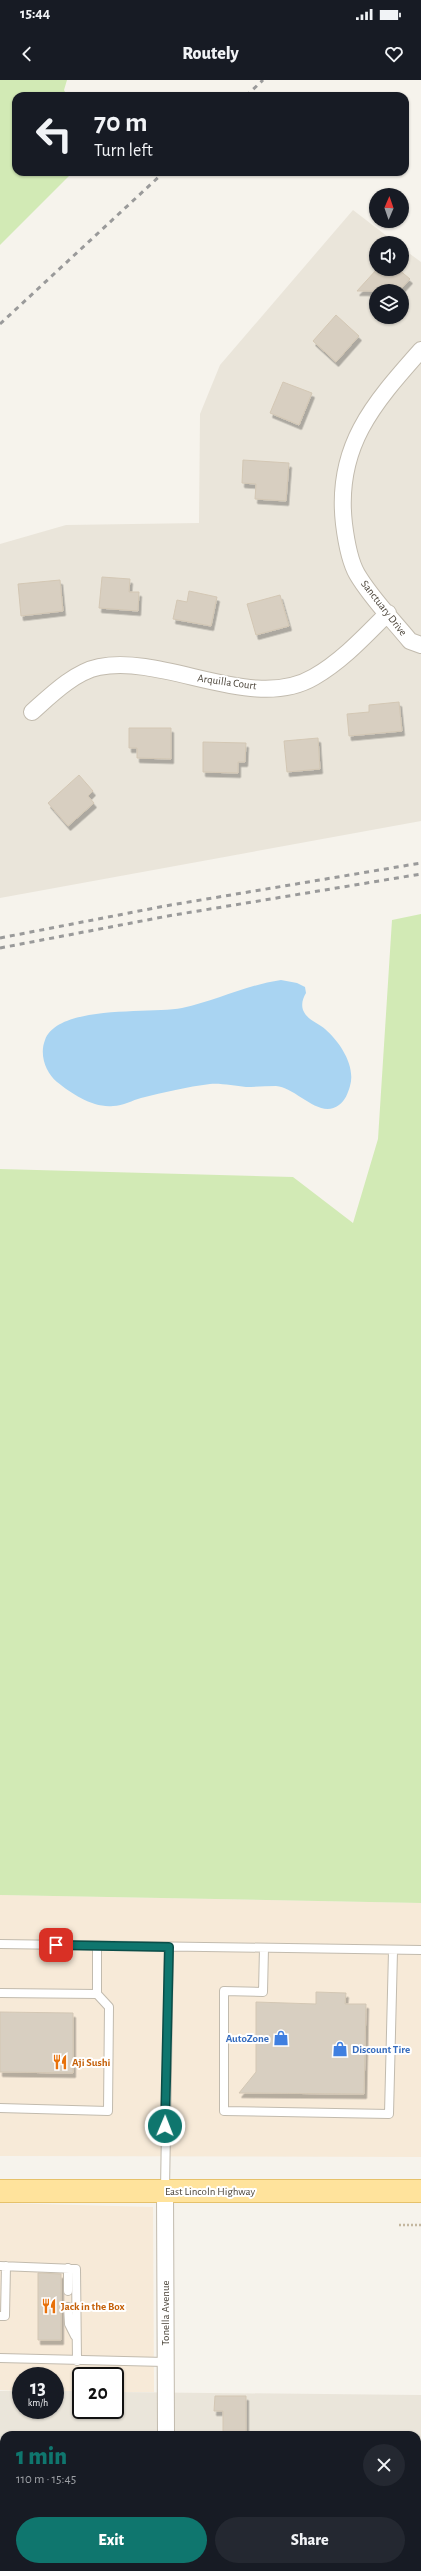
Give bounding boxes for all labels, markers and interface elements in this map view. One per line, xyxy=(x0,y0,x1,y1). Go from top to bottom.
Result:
text: 15:44 xyxy=(20,6,50,21)
icon: back xyxy=(16,43,38,65)
icon: heart xyxy=(383,43,405,65)
text: Routely xyxy=(182,45,239,63)
icon: left xyxy=(28,108,80,160)
text: 70 m xyxy=(94,109,148,137)
text: Turn left xyxy=(94,142,153,160)
north arrow xyxy=(369,188,409,228)
map controls xyxy=(369,188,409,324)
button: sound xyxy=(369,236,409,276)
button: layers xyxy=(369,284,409,324)
street label: Sanctuary Drive xyxy=(359,578,409,638)
street label: Arquilla Court xyxy=(197,672,258,692)
pin xyxy=(39,1928,73,1962)
icon: arrive xyxy=(45,1934,67,1956)
shop icon: AutoZone xyxy=(272,2029,290,2047)
place label: AutoZone xyxy=(226,2033,269,2044)
shop icon: Discount Tire xyxy=(331,2040,349,2058)
place label: Discount Tire xyxy=(352,2044,410,2055)
restaurant icon: Aji Sushi xyxy=(51,2053,69,2071)
place label: Aji Sushi xyxy=(72,2057,111,2068)
position arrow xyxy=(144,2105,186,2147)
street label: East Lincoln Highway xyxy=(165,2186,255,2197)
street label: Tonella Avenue xyxy=(160,2280,171,2346)
restaurant icon: Jack in the Box xyxy=(40,2297,58,2315)
place label: Jack in the Box xyxy=(61,2301,125,2312)
speed limit sign: 20 xyxy=(72,2367,124,2419)
text: 13 xyxy=(30,2378,46,2398)
text: km/h xyxy=(28,2398,48,2408)
button: close xyxy=(363,2444,405,2486)
text: 1 min xyxy=(16,2445,67,2469)
text: 110 m · 15:45 xyxy=(16,2473,76,2486)
button: Exit xyxy=(16,2517,207,2563)
button: Share xyxy=(215,2517,405,2563)

